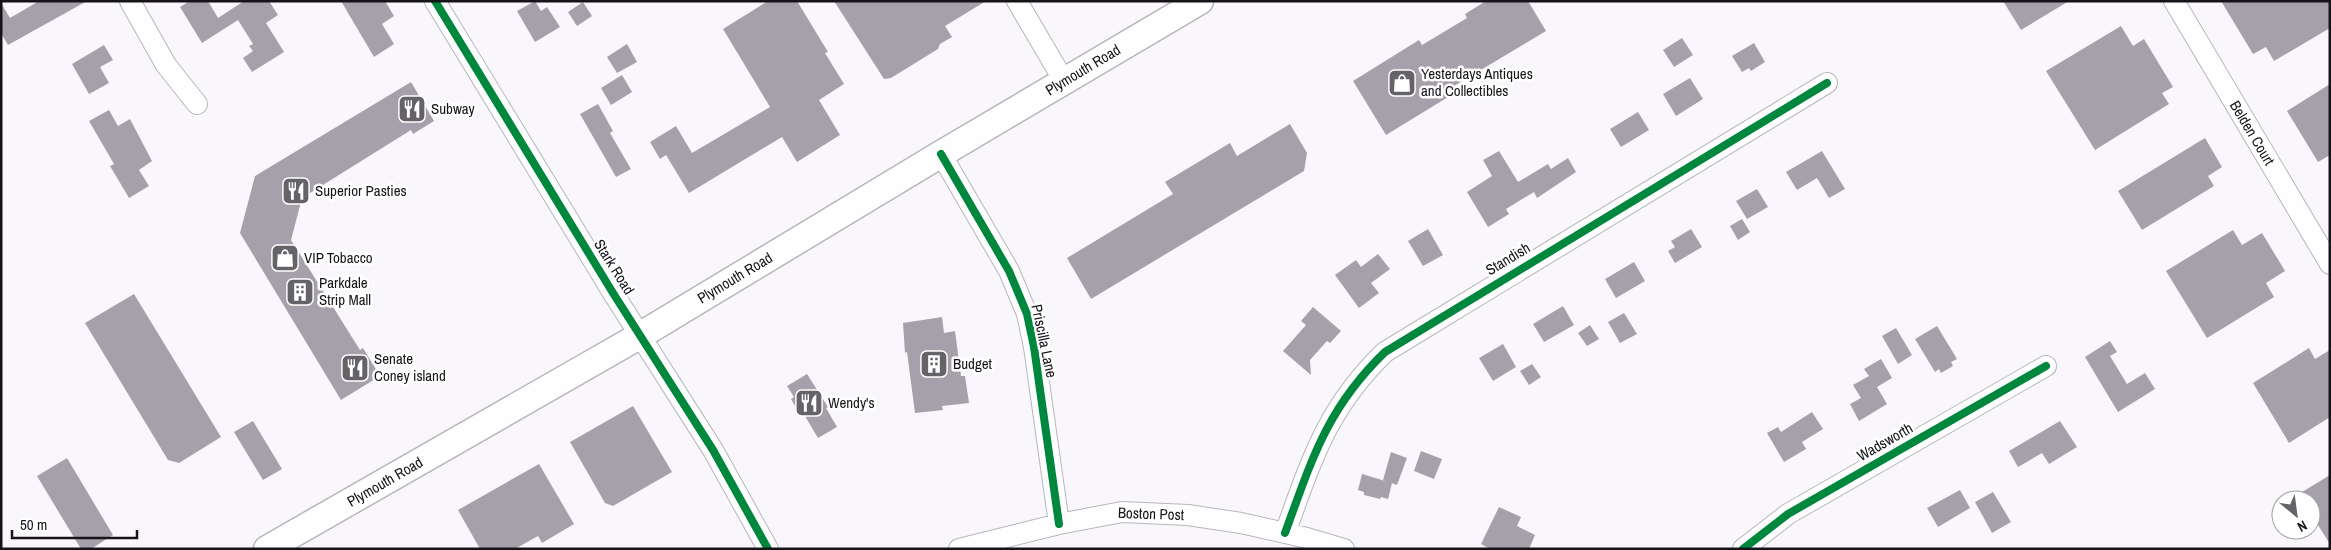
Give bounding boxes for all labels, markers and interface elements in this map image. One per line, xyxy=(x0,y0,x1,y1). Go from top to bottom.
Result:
street label: Plymouth Road xyxy=(1041,39,1124,100)
place label: Yesterdays Antiques and Collectibles xyxy=(1421,63,1533,101)
shop icon: Yesterdays Antiques and Collectibles xyxy=(1387,68,1417,98)
restaurant icon: Subway xyxy=(397,94,427,124)
street label: Belden Court xyxy=(2225,97,2280,169)
place label: Subway xyxy=(431,98,476,119)
restaurant icon: Superior Pasties xyxy=(281,176,311,206)
place label: Superior Pasties xyxy=(315,180,407,201)
street label: Stark Road xyxy=(589,235,640,298)
street label: Standish xyxy=(1482,237,1534,280)
shop icon: VIP Tobacco xyxy=(270,243,300,273)
place label: VIP Tobacco xyxy=(304,247,373,268)
street label: Plymouth Road xyxy=(693,247,776,308)
place label: Parkdale Strip Mall xyxy=(319,272,371,310)
building icon: Parkdale Strip Mall xyxy=(285,277,315,307)
street label: Priscilla Lane xyxy=(1026,302,1063,380)
place label: Senate Coney island xyxy=(374,348,446,386)
building icon: Budget xyxy=(919,349,949,379)
restaurant icon: Senate Coney island xyxy=(340,353,370,383)
place label: Budget xyxy=(953,353,993,374)
restaurant icon: Wendy's xyxy=(794,388,824,418)
place label: Wendy's xyxy=(828,392,875,413)
street label: Wadsworth xyxy=(1853,417,1916,466)
street label: Plymouth Road xyxy=(343,451,426,512)
north arrow xyxy=(2271,490,2321,540)
street label: Boston Post xyxy=(1117,502,1185,525)
scale bar xyxy=(12,508,138,540)
text: 50 m xyxy=(20,514,47,535)
text: N xyxy=(2294,516,2310,536)

